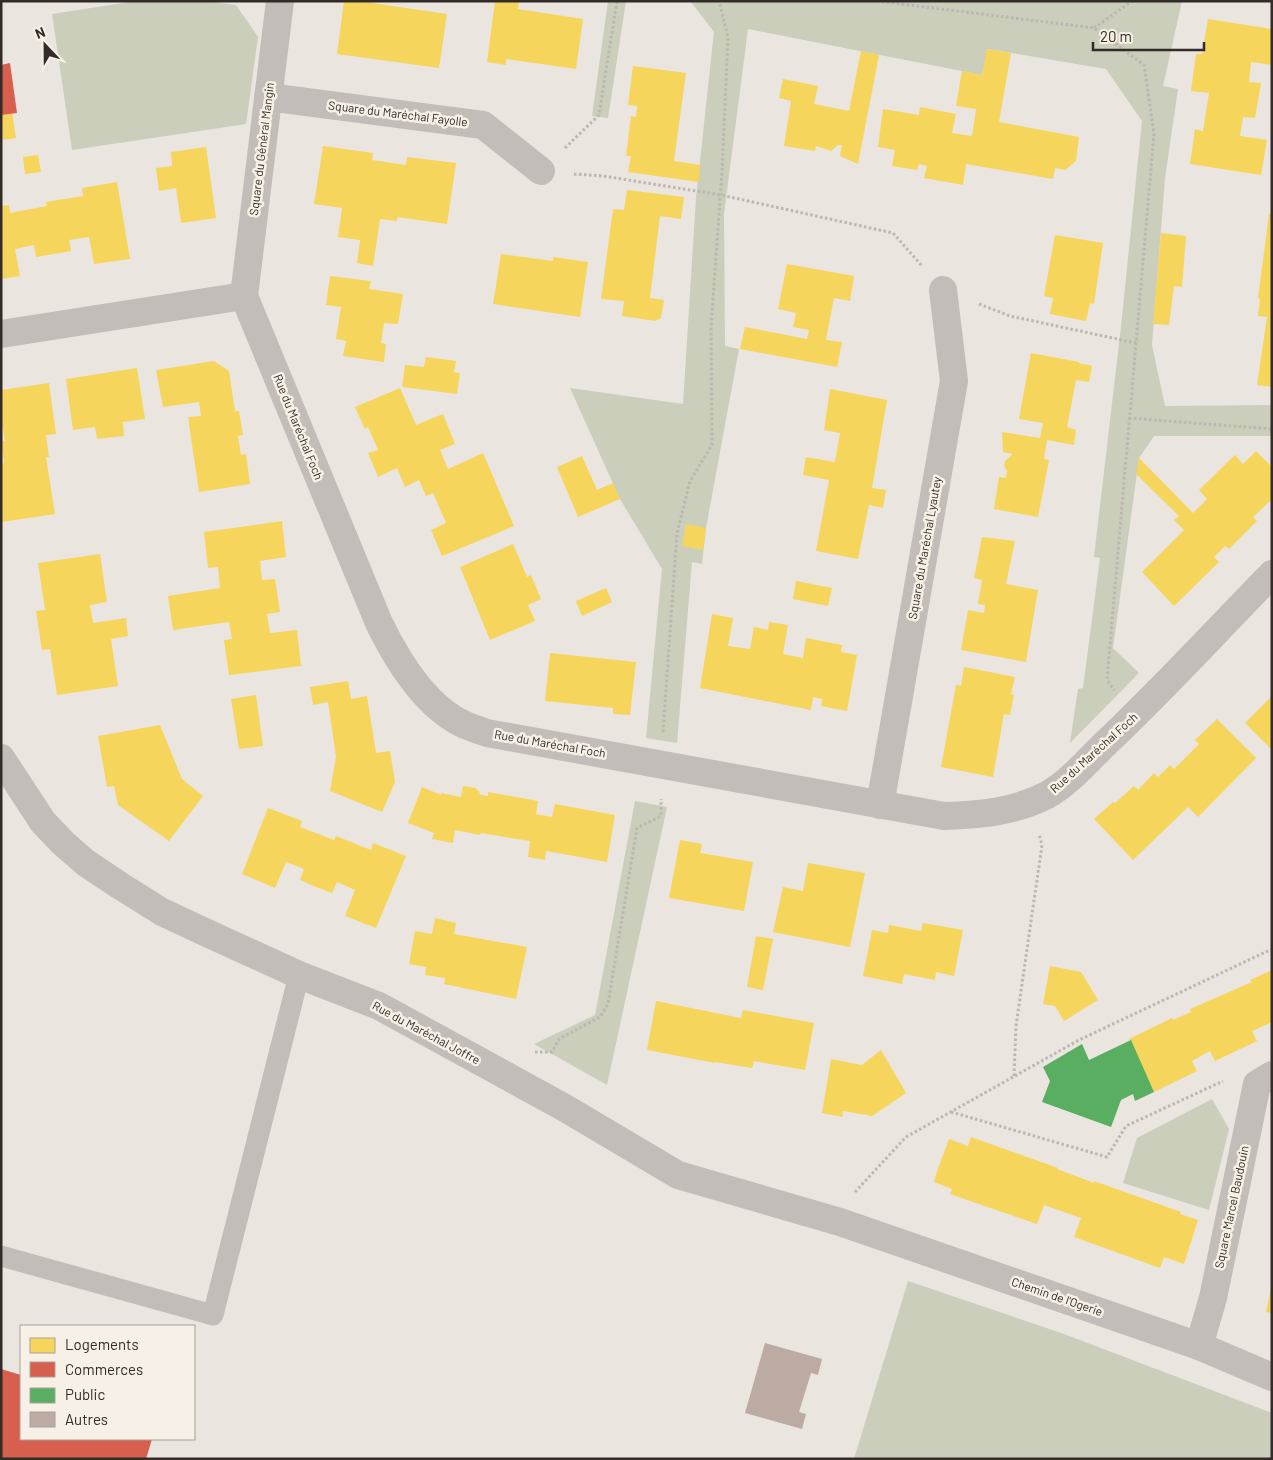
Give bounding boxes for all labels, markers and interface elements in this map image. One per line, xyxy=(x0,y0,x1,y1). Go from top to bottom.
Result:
north arrow xyxy=(20,20,70,70)
scale bar xyxy=(1093,20,1204,52)
text: N xyxy=(32,23,47,42)
text: 20 m xyxy=(1100,27,1132,45)
street label: Square du Général Mangin xyxy=(246,82,276,216)
street label: Square du Maréchal Fayolle xyxy=(328,98,469,129)
street label: Rue du Maréchal Foch xyxy=(271,372,327,482)
street label: Square du Maréchal Lyautey xyxy=(905,475,944,620)
street label: Rue du Maréchal Foch xyxy=(1047,709,1140,795)
street label: Rue du Maréchal Foch xyxy=(493,726,607,760)
street label: Rue du Maréchal Joffre xyxy=(370,998,483,1066)
street label: Square Marcel Baudouin xyxy=(1211,1144,1251,1269)
street label: Chemin de l'Ogerie xyxy=(1010,1274,1105,1318)
legend xyxy=(20,1325,195,1440)
text: Logements xyxy=(65,1335,139,1353)
text: Commerces xyxy=(65,1360,143,1378)
text: Public xyxy=(65,1385,105,1403)
text: Autres xyxy=(65,1410,108,1428)

